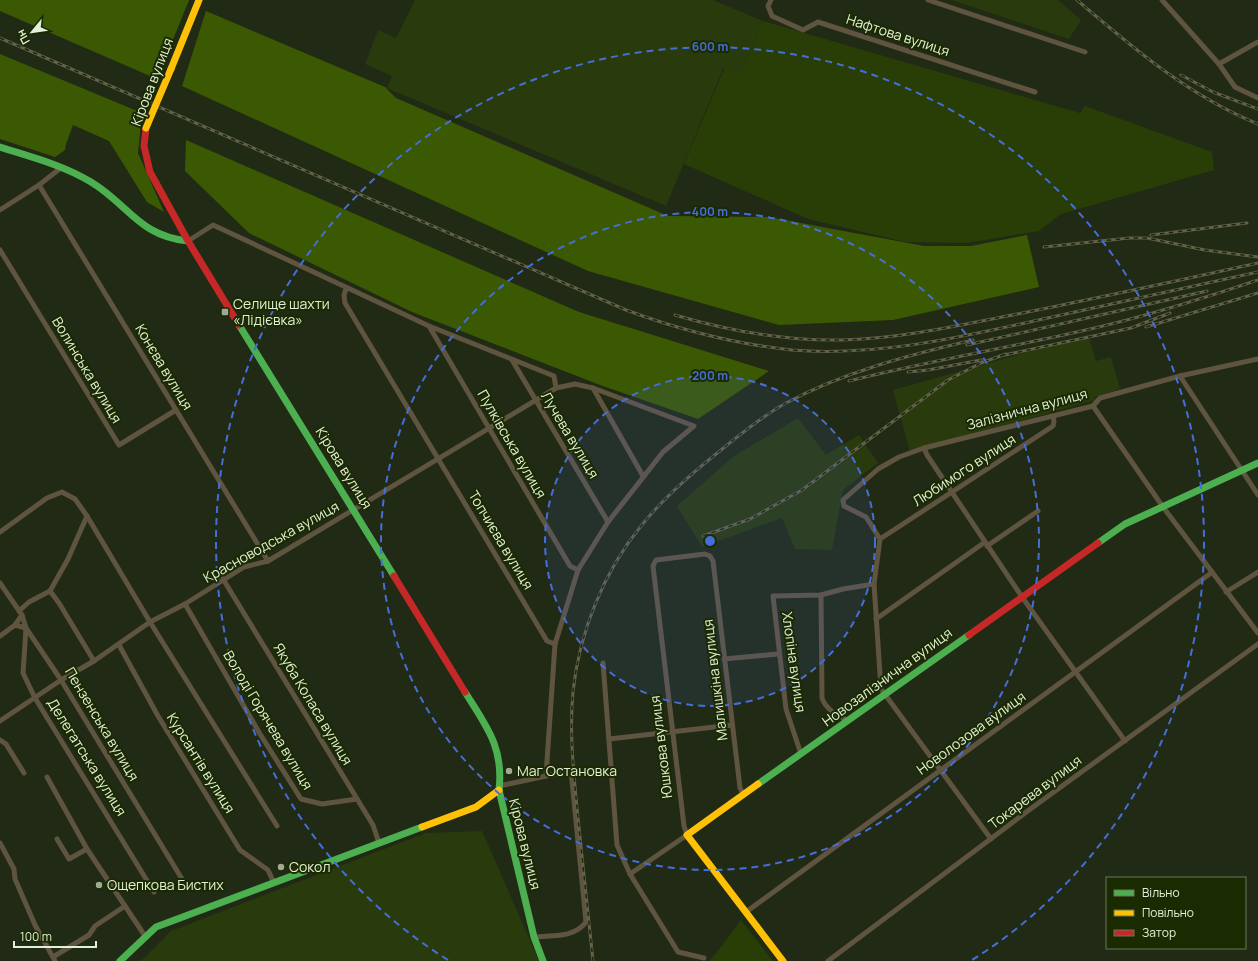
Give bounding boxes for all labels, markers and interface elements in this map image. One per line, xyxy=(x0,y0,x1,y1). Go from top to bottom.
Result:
street label: Нафтова вулиця xyxy=(844,9,952,60)
north arrow xyxy=(12,12,52,52)
text: Пн xyxy=(13,27,33,47)
street label: Кірова вулиця xyxy=(126,35,177,129)
text: 600 m xyxy=(692,38,728,55)
text: 400 m xyxy=(692,203,728,220)
place label: Селище шахти «Лідієвка» xyxy=(233,294,330,329)
marker: Селище шахти «Лідієвка» xyxy=(220,307,230,317)
street label: Волинська вулиця xyxy=(48,313,127,426)
street label: Конєва вулиця xyxy=(131,320,198,413)
text: 200 m xyxy=(692,367,728,384)
street label: Залізнична вулиця xyxy=(964,383,1089,434)
street label: Пулківська вулиця xyxy=(474,386,551,501)
street label: Лучева вулиця xyxy=(537,388,604,482)
street label: Кірова вулиця xyxy=(312,423,377,512)
street label: Любимого вулиця xyxy=(908,429,1019,510)
street label: Топчиєва вулиця xyxy=(464,487,538,593)
street label: Красноводська вулиця xyxy=(199,496,342,587)
centre of rings xyxy=(703,534,717,548)
street label: Хлопіна вулиця xyxy=(778,610,811,714)
street label: Малишкіна вулиця xyxy=(698,618,731,742)
street label: Новозалізнична вулиця xyxy=(818,623,956,730)
street label: Якуба Коласа вулиця xyxy=(269,639,357,768)
street label: Володі Горячева вулиця xyxy=(219,647,318,793)
street label: Пензенська вулиця xyxy=(61,663,144,784)
street label: Новолозова вулиця xyxy=(912,687,1029,779)
street label: Делегатська вулиця xyxy=(43,694,131,819)
street label: Юшкова вулиця xyxy=(645,694,676,800)
street label: Курсантів вулиця xyxy=(163,709,240,816)
street label: Токарева вулиця xyxy=(984,750,1085,833)
place label: Маг Остановка xyxy=(517,761,617,780)
marker: Маг Остановка xyxy=(504,766,514,776)
street label: Кірова вулиця xyxy=(505,796,546,891)
place label: Сокол xyxy=(289,857,330,876)
marker: Сокол xyxy=(276,862,286,872)
place label: Ощепкова Бистих xyxy=(107,875,224,894)
legend xyxy=(1106,877,1246,949)
marker: Ощепкова Бистих xyxy=(94,880,104,890)
text: Вільно xyxy=(1142,884,1180,901)
text: Повільно xyxy=(1142,904,1194,921)
scale bar xyxy=(14,923,96,949)
text: Затор xyxy=(1142,924,1176,941)
text: 100 m xyxy=(20,928,52,945)

